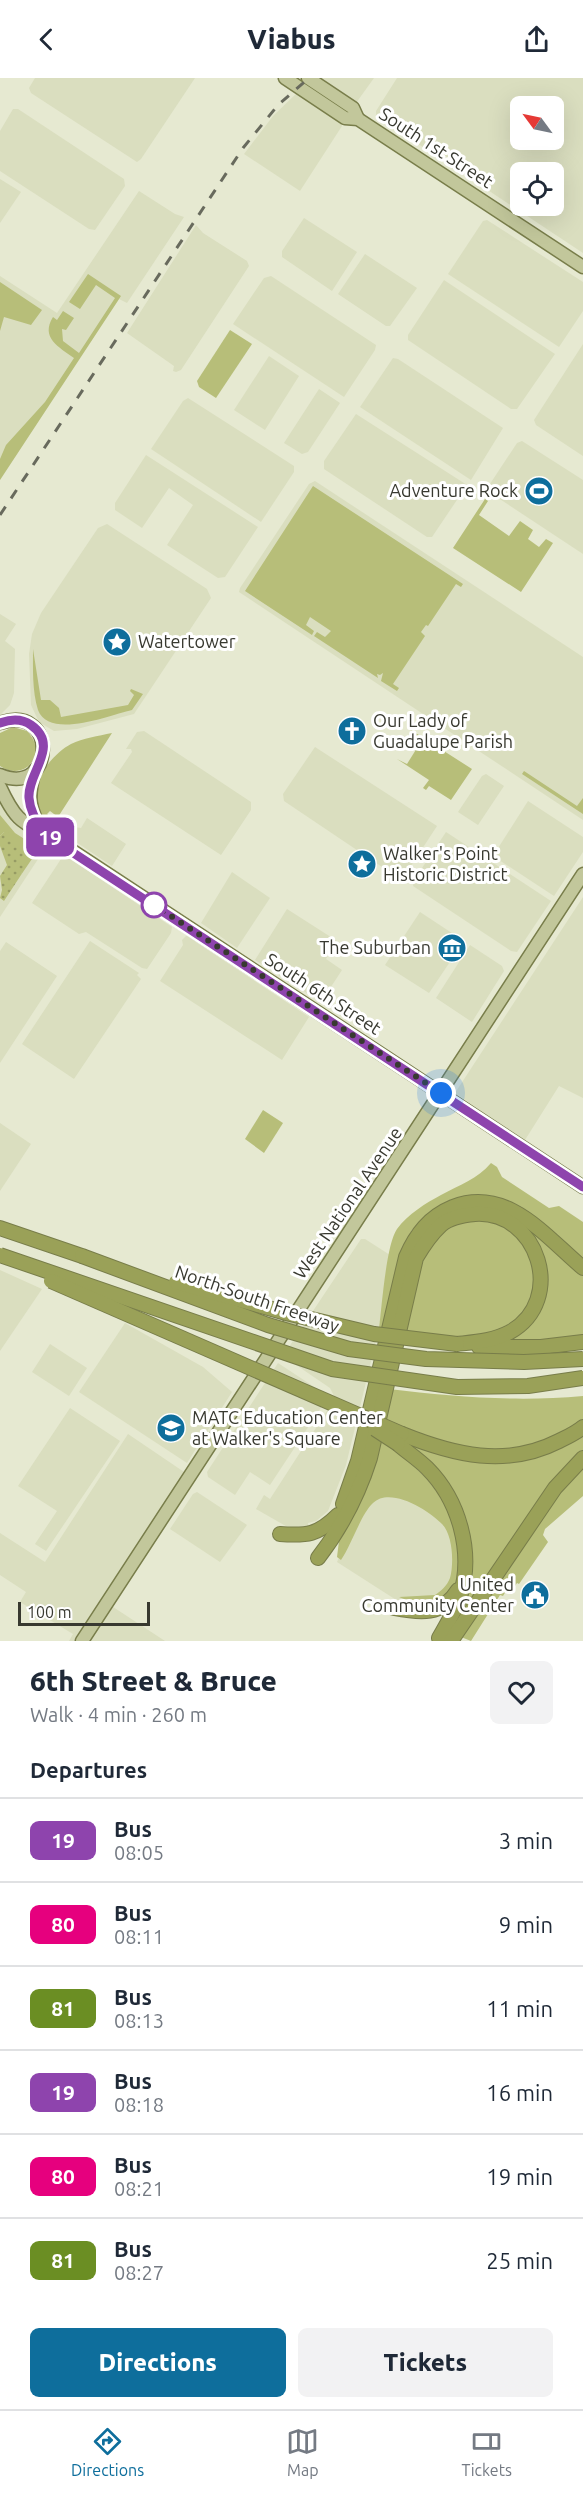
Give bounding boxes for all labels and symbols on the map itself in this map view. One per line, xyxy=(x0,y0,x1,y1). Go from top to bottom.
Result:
north arrow xyxy=(510,96,564,150)
street label: South 1st Street xyxy=(376,103,497,191)
sports icon: Adventure Rock xyxy=(523,475,555,507)
place label: Adventure Rock xyxy=(389,480,518,500)
place icon: Watertower xyxy=(101,626,133,658)
place label: Watertower xyxy=(138,631,236,651)
place label: Our Lady of Guadalupe Parish xyxy=(373,710,513,751)
church icon: Our Lady of Guadalupe Parish xyxy=(336,715,368,747)
line badge: 19 xyxy=(23,818,77,856)
place label: Walker's Point Historic District xyxy=(383,843,508,884)
place icon: Walker's Point Historic District xyxy=(346,848,378,880)
unlabelled marker xyxy=(141,892,167,918)
museum icon: The Suburban xyxy=(436,932,468,964)
place label: The Suburban xyxy=(319,937,431,957)
street label: South 6th Street xyxy=(262,948,385,1038)
your location xyxy=(426,1078,456,1108)
street label: West National Avenue xyxy=(289,1123,405,1282)
street label: North-South Freeway xyxy=(173,1261,342,1336)
place label: MATC Education Center at Walker's Square xyxy=(192,1407,383,1448)
school or university icon: MATC Education Center at Walker's Square xyxy=(155,1412,187,1444)
place label: United Community Center xyxy=(362,1574,514,1615)
public building icon: United Community Center xyxy=(519,1579,551,1611)
scale bar xyxy=(18,1599,150,1626)

